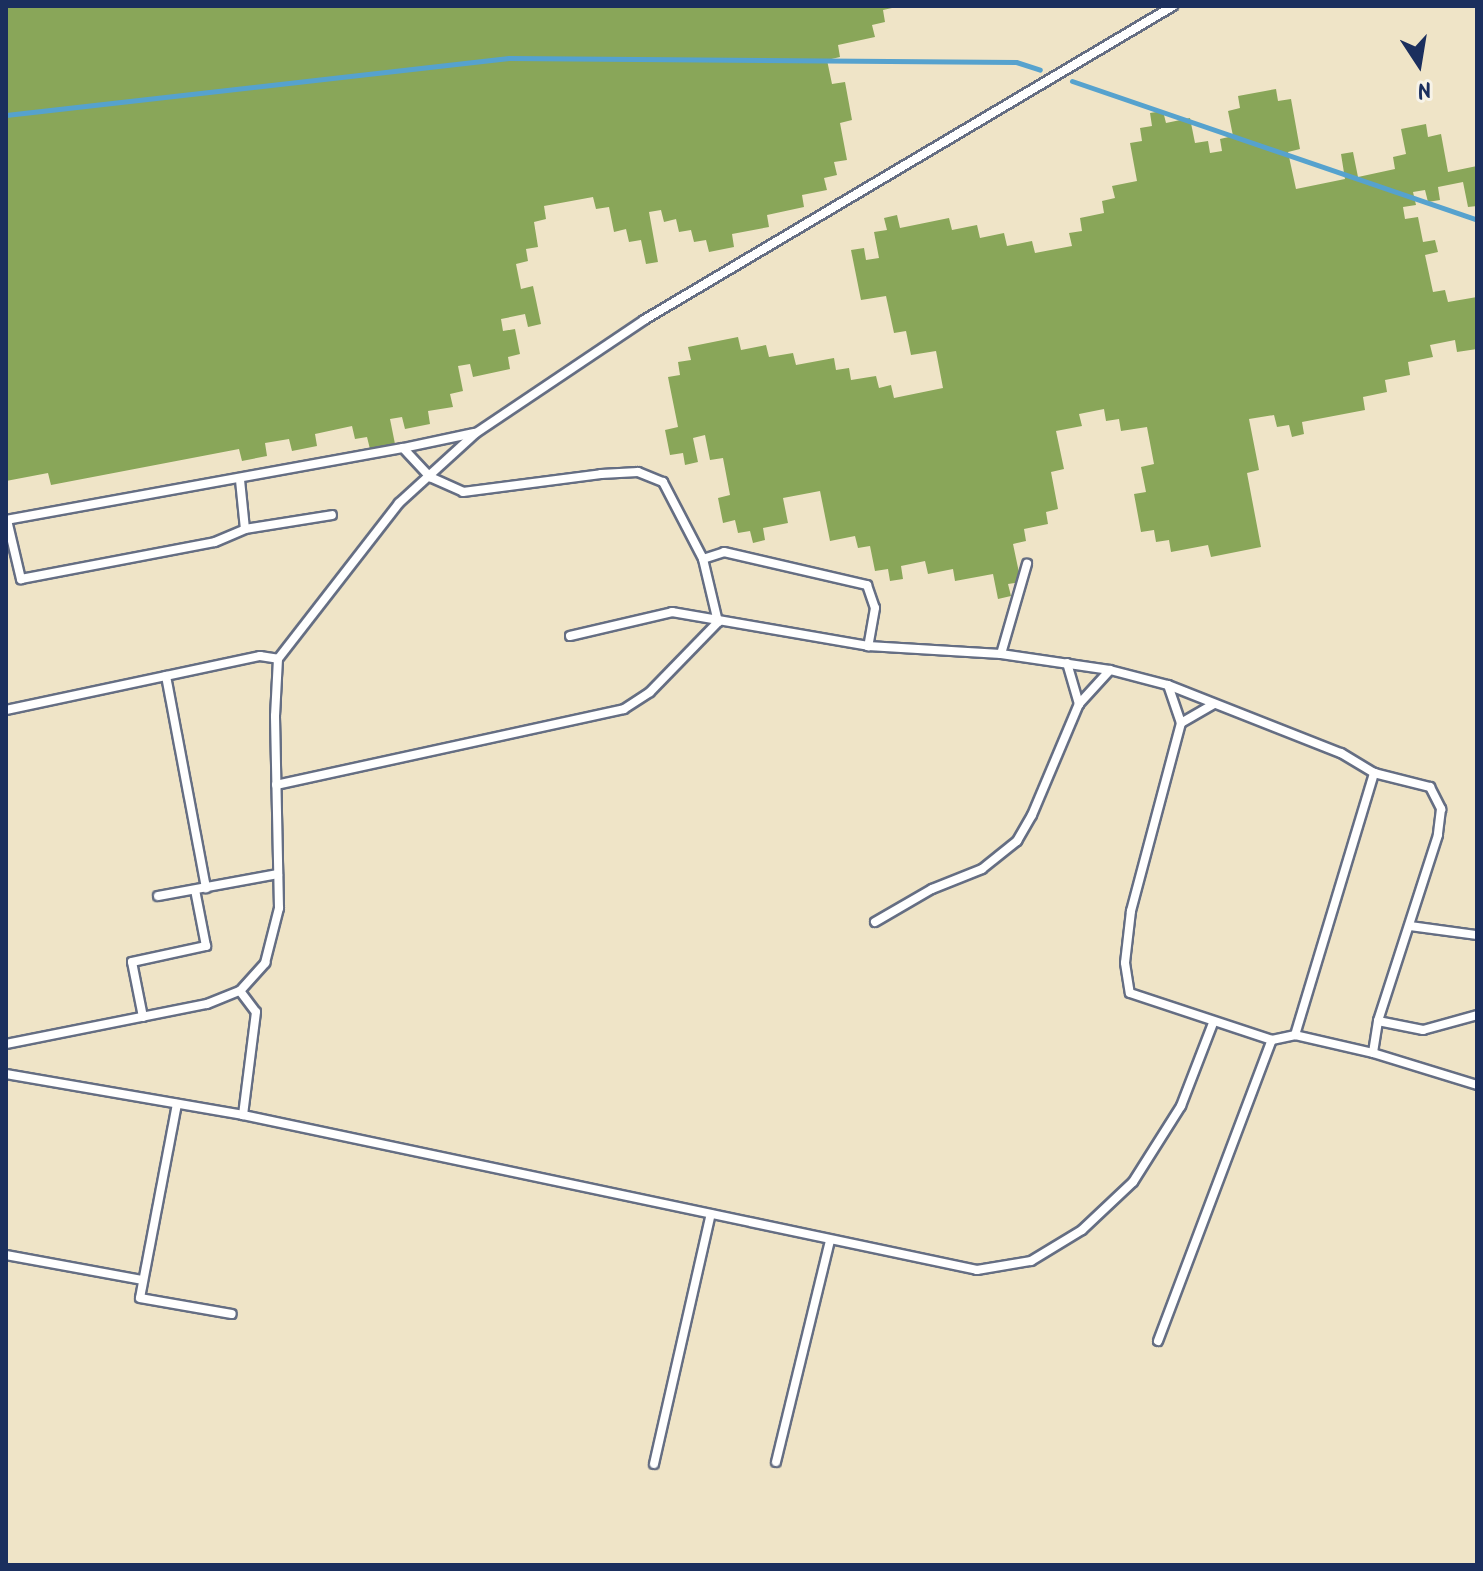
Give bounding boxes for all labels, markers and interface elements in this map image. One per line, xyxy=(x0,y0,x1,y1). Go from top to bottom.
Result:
north arrow xyxy=(1379,24,1459,104)
text: N xyxy=(1414,69,1435,107)

